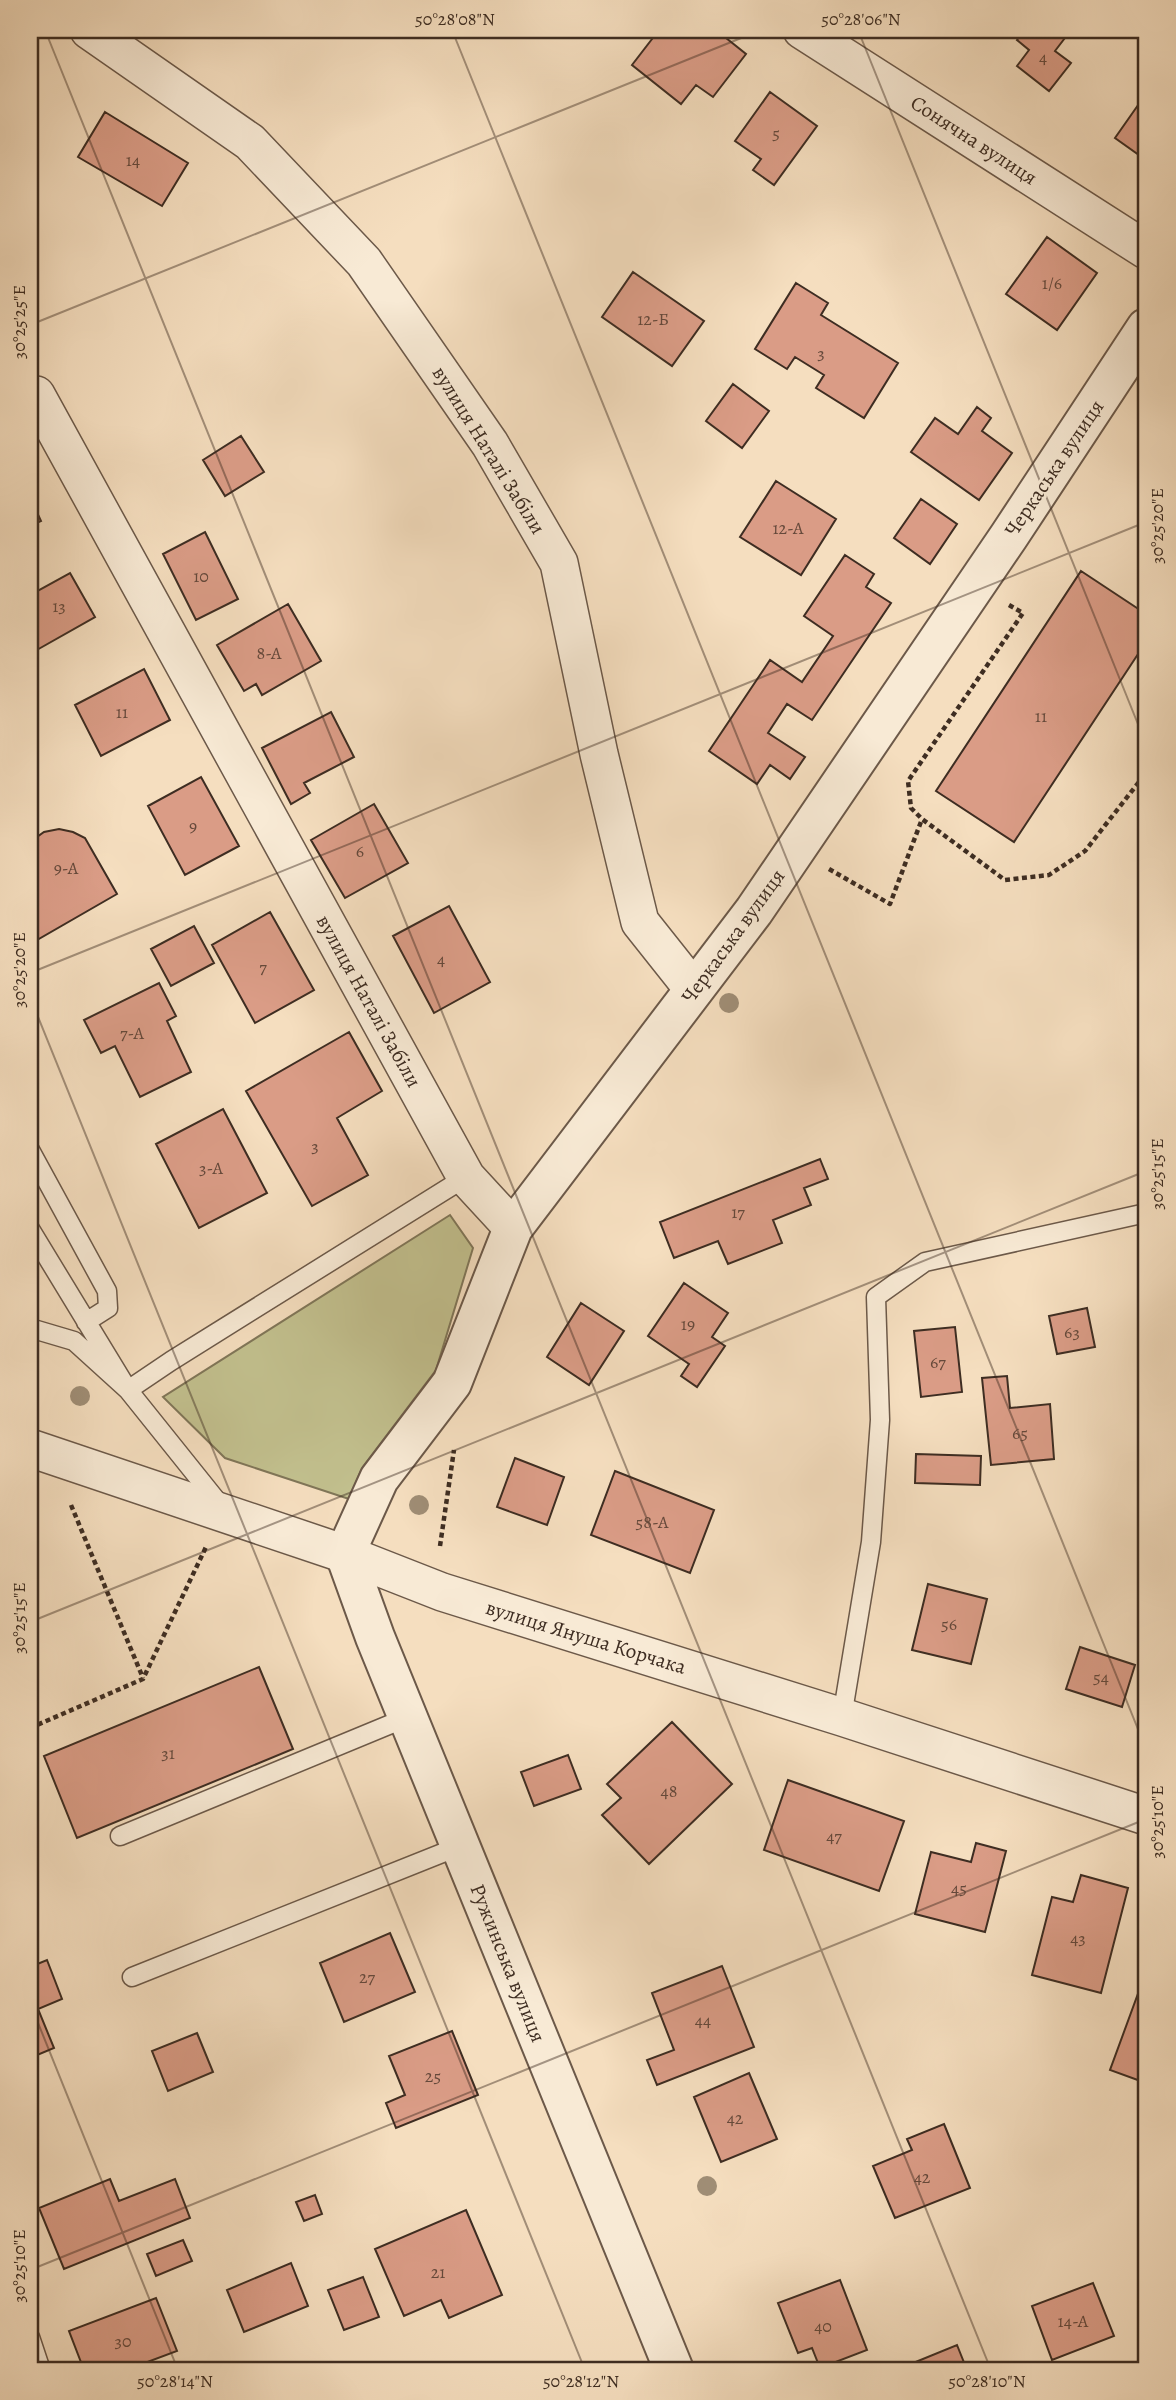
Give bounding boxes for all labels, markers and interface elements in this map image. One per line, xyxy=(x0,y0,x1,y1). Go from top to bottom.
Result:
text: 50°28'08"N xyxy=(415,7,495,31)
text: 50°28'06"N xyxy=(821,7,901,31)
house number: 4 xyxy=(1039,45,1047,69)
street label: Сонячна вулиця xyxy=(905,89,1043,191)
house number: 5 xyxy=(772,121,780,145)
house number: 14 xyxy=(126,148,140,172)
house number: 1/6 xyxy=(1042,271,1062,295)
text: 30°25'25"E xyxy=(7,285,31,359)
house number: 12-Б xyxy=(637,307,669,331)
house number: 3 xyxy=(817,341,825,365)
street label: вулиця Наталі Забіли xyxy=(426,361,552,539)
street label: Черкаська вулиця xyxy=(998,394,1110,542)
text: 30°25'20"E xyxy=(1145,488,1169,564)
house number: 12-А xyxy=(772,516,804,540)
house number: 10 xyxy=(193,564,209,588)
house number: 13 xyxy=(52,594,66,618)
house number: 8-А xyxy=(256,641,282,665)
house number: 11 xyxy=(116,700,128,724)
house number: 11 xyxy=(1035,704,1047,728)
house number: 9 xyxy=(189,814,197,838)
house number: 6 xyxy=(356,839,364,863)
house number: 9-А xyxy=(54,856,79,880)
street label: Черкаська вулиця xyxy=(675,863,791,1009)
street label: вулиця Наталі Забіли xyxy=(310,910,428,1092)
text: 30°25'20"E xyxy=(7,932,31,1008)
house number: 4 xyxy=(437,947,445,971)
house number: 7 xyxy=(259,955,267,979)
house number: 7-А xyxy=(120,1021,144,1045)
house number: 3 xyxy=(311,1134,319,1158)
text: 30°25'15"E xyxy=(1145,1138,1169,1210)
house number: 3-А xyxy=(199,1156,223,1180)
house number: 17 xyxy=(731,1200,745,1224)
house number: 19 xyxy=(681,1312,695,1336)
house number: 63 xyxy=(1064,1320,1080,1344)
house number: 67 xyxy=(930,1350,946,1374)
house number: 65 xyxy=(1012,1421,1028,1445)
house number: 58-А xyxy=(636,1510,669,1534)
text: 30°25'15"E xyxy=(7,1582,31,1654)
street label: вулиця Януша Корчака xyxy=(482,1593,690,1681)
house number: 56 xyxy=(941,1612,957,1636)
house number: 54 xyxy=(1093,1665,1109,1689)
house number: 31 xyxy=(161,1741,175,1765)
house number: 48 xyxy=(661,1779,677,1803)
text: 30°25'10"E xyxy=(1145,1785,1169,1859)
house number: 47 xyxy=(826,1824,842,1848)
house number: 45 xyxy=(951,1876,967,1900)
street label: Ружинська вулиця xyxy=(464,1880,552,2046)
house number: 43 xyxy=(1070,1926,1086,1950)
house number: 27 xyxy=(359,1965,375,1989)
house number: 44 xyxy=(695,2008,711,2032)
house number: 25 xyxy=(425,2064,441,2088)
house number: 42 xyxy=(727,2106,744,2130)
house number: 42 xyxy=(914,2165,931,2189)
text: 30°25'10"E xyxy=(7,2229,31,2303)
house number: 21 xyxy=(431,2260,445,2284)
house number: 14-А xyxy=(1058,2309,1089,2333)
house number: 40 xyxy=(814,2314,832,2338)
house number: 30 xyxy=(114,2329,132,2353)
text: 50°28'14"N xyxy=(137,2369,213,2393)
text: 50°28'12"N xyxy=(543,2369,619,2393)
text: 50°28'10"N xyxy=(948,2369,1026,2393)

